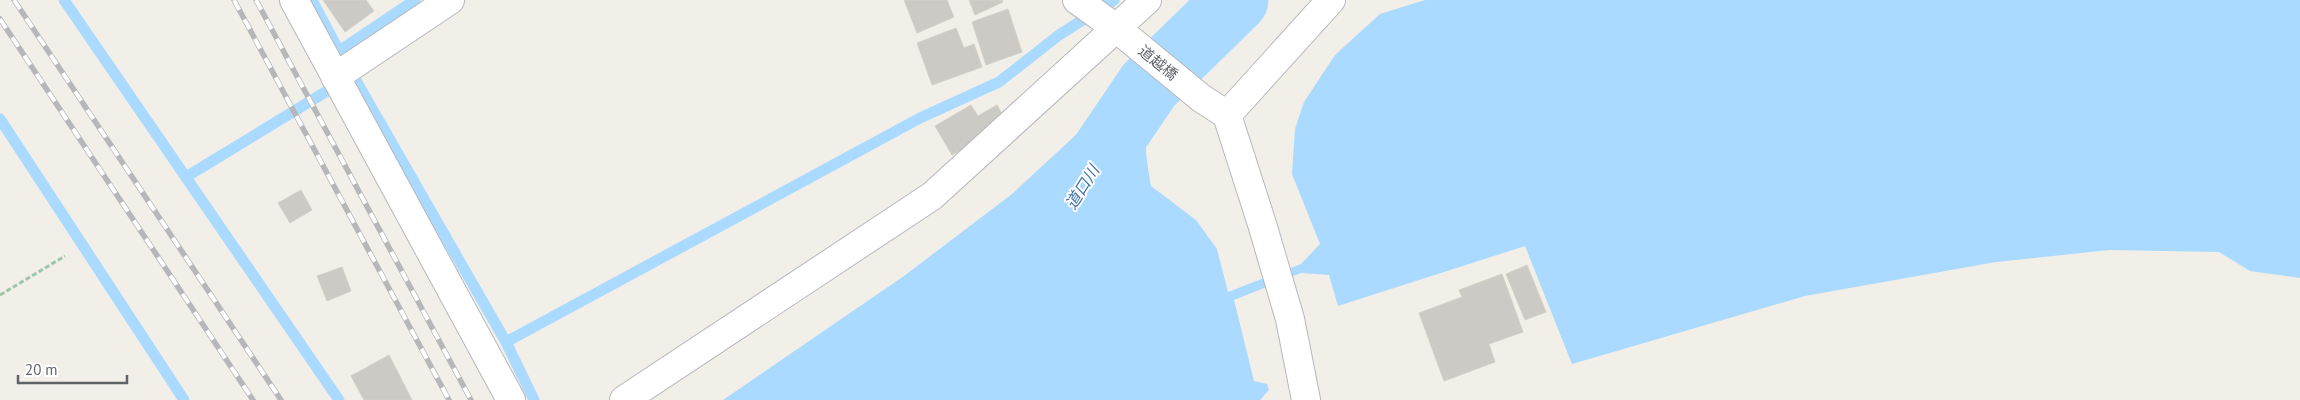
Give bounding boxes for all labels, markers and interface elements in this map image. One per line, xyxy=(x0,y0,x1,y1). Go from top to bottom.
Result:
street label: 道越橋 xyxy=(1135,41,1182,84)
water label: 道口川 xyxy=(1061,160,1104,213)
scale bar xyxy=(18,352,126,384)
text: 20 m xyxy=(25,360,58,379)

